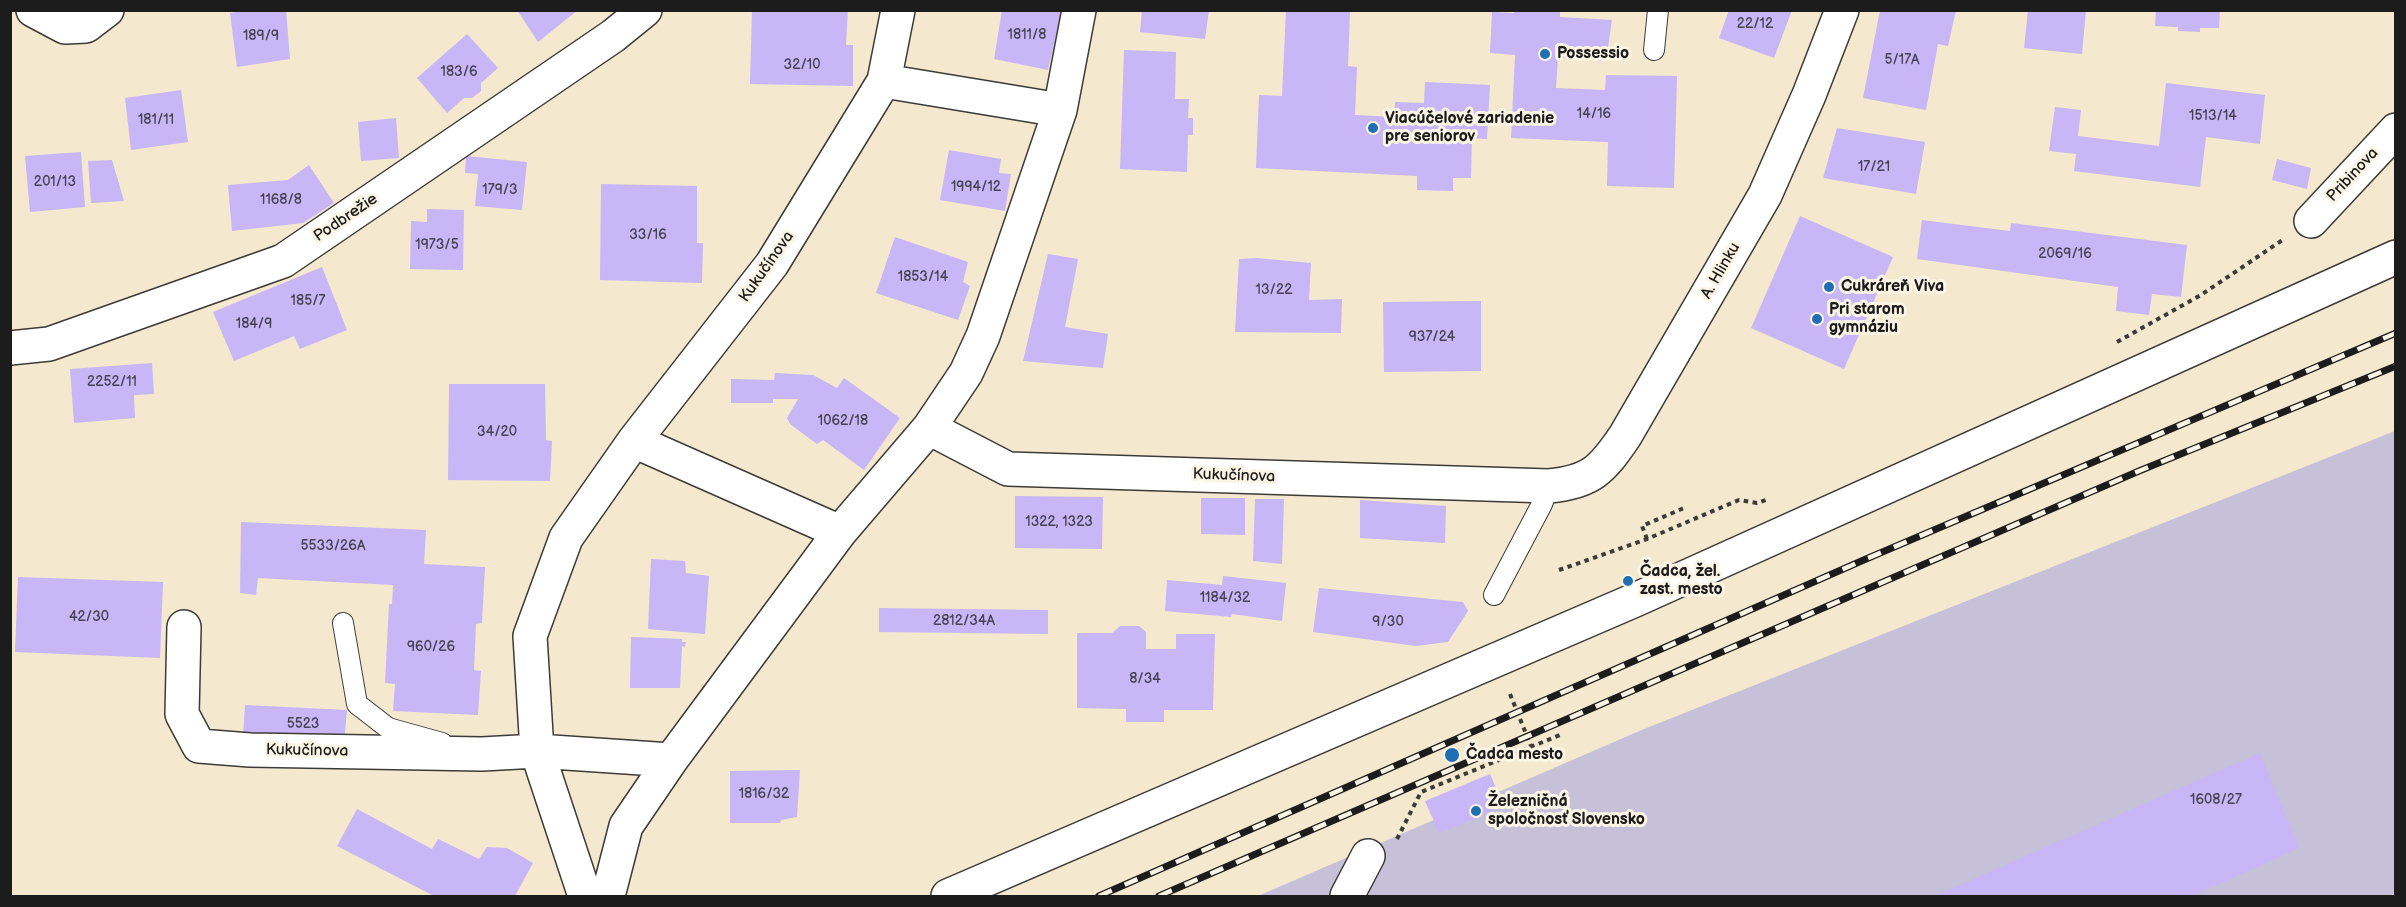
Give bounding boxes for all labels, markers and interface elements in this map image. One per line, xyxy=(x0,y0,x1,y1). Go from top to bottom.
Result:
house number: 22/12 xyxy=(1737,16,1773,32)
house number: 1811/8 xyxy=(1008,27,1046,43)
house number: 189/9 xyxy=(243,28,279,44)
place label: Possessio xyxy=(1557,44,1629,64)
marker: Possessio xyxy=(1538,47,1552,61)
house number: 5/17A xyxy=(1884,52,1920,68)
house number: 32/10 xyxy=(784,57,820,73)
house number: 183/6 xyxy=(440,64,478,80)
house number: 14/16 xyxy=(1577,106,1611,122)
house number: 1513/14 xyxy=(2189,108,2237,124)
place label: Viacúčelové zariadenie pre seniorov xyxy=(1385,109,1554,147)
house number: 181/11 xyxy=(138,112,174,128)
marker: Viacúčelové zariadenie pre seniorov xyxy=(1366,121,1380,135)
street label: Pribinova xyxy=(2323,144,2383,206)
house number: 17/21 xyxy=(1858,159,1890,175)
house number: 201/13 xyxy=(34,174,76,190)
house number: 1994/12 xyxy=(951,179,1001,195)
house number: 179/3 xyxy=(482,182,518,198)
street label: Podbrežie xyxy=(310,190,382,246)
house number: 1168/8 xyxy=(260,192,302,208)
house number: 33/16 xyxy=(629,227,667,243)
street label: Kukučínova xyxy=(735,228,799,306)
house number: 1973/5 xyxy=(415,237,459,253)
street label: A. Hlinku xyxy=(1697,239,1745,303)
house number: 2069/16 xyxy=(2038,246,2092,262)
house number: 1853/14 xyxy=(898,269,948,285)
place label: Cukráreň Viva xyxy=(1841,277,1944,297)
marker: Cukráreň Viva xyxy=(1822,280,1836,294)
house number: 13/22 xyxy=(1256,282,1292,298)
house number: 185/7 xyxy=(291,293,325,309)
place label: Pri starom gymnáziu xyxy=(1829,300,1905,338)
marker: Pri starom gymnáziu xyxy=(1810,312,1824,326)
house number: 184/9 xyxy=(236,316,272,332)
house number: 937/24 xyxy=(1409,329,1455,345)
house number: 2252/11 xyxy=(87,374,137,390)
house number: 1062/18 xyxy=(818,413,868,429)
house number: 34/20 xyxy=(477,424,517,440)
street label: Kukučínova xyxy=(1192,465,1276,487)
house number: 1322, 1323 xyxy=(1025,514,1093,530)
house number: 5533/26A xyxy=(301,538,365,554)
place label: Čadca, žel. zast. mesto xyxy=(1640,562,1723,600)
marker: Čadca, žel. zast. mesto xyxy=(1621,574,1635,588)
house number: 1184/32 xyxy=(1200,590,1250,606)
house number: 42/30 xyxy=(69,609,109,625)
house number: 2812/34A xyxy=(933,613,995,629)
house number: 9/30 xyxy=(1372,614,1404,630)
house number: 960/26 xyxy=(407,639,455,655)
house number: 8/34 xyxy=(1129,671,1161,687)
house number: 5523 xyxy=(287,716,319,732)
street label: Kukučínova xyxy=(266,741,348,761)
place label: Čadca mesto xyxy=(1466,745,1563,765)
marker: Čadca mesto xyxy=(1443,746,1461,764)
house number: 1816/32 xyxy=(739,786,789,802)
place label: Železničná spoločnosť Slovensko xyxy=(1488,792,1645,830)
house number: 1608/27 xyxy=(2190,792,2242,808)
marker: Železničná spoločnosť Slovensko xyxy=(1469,804,1483,818)

